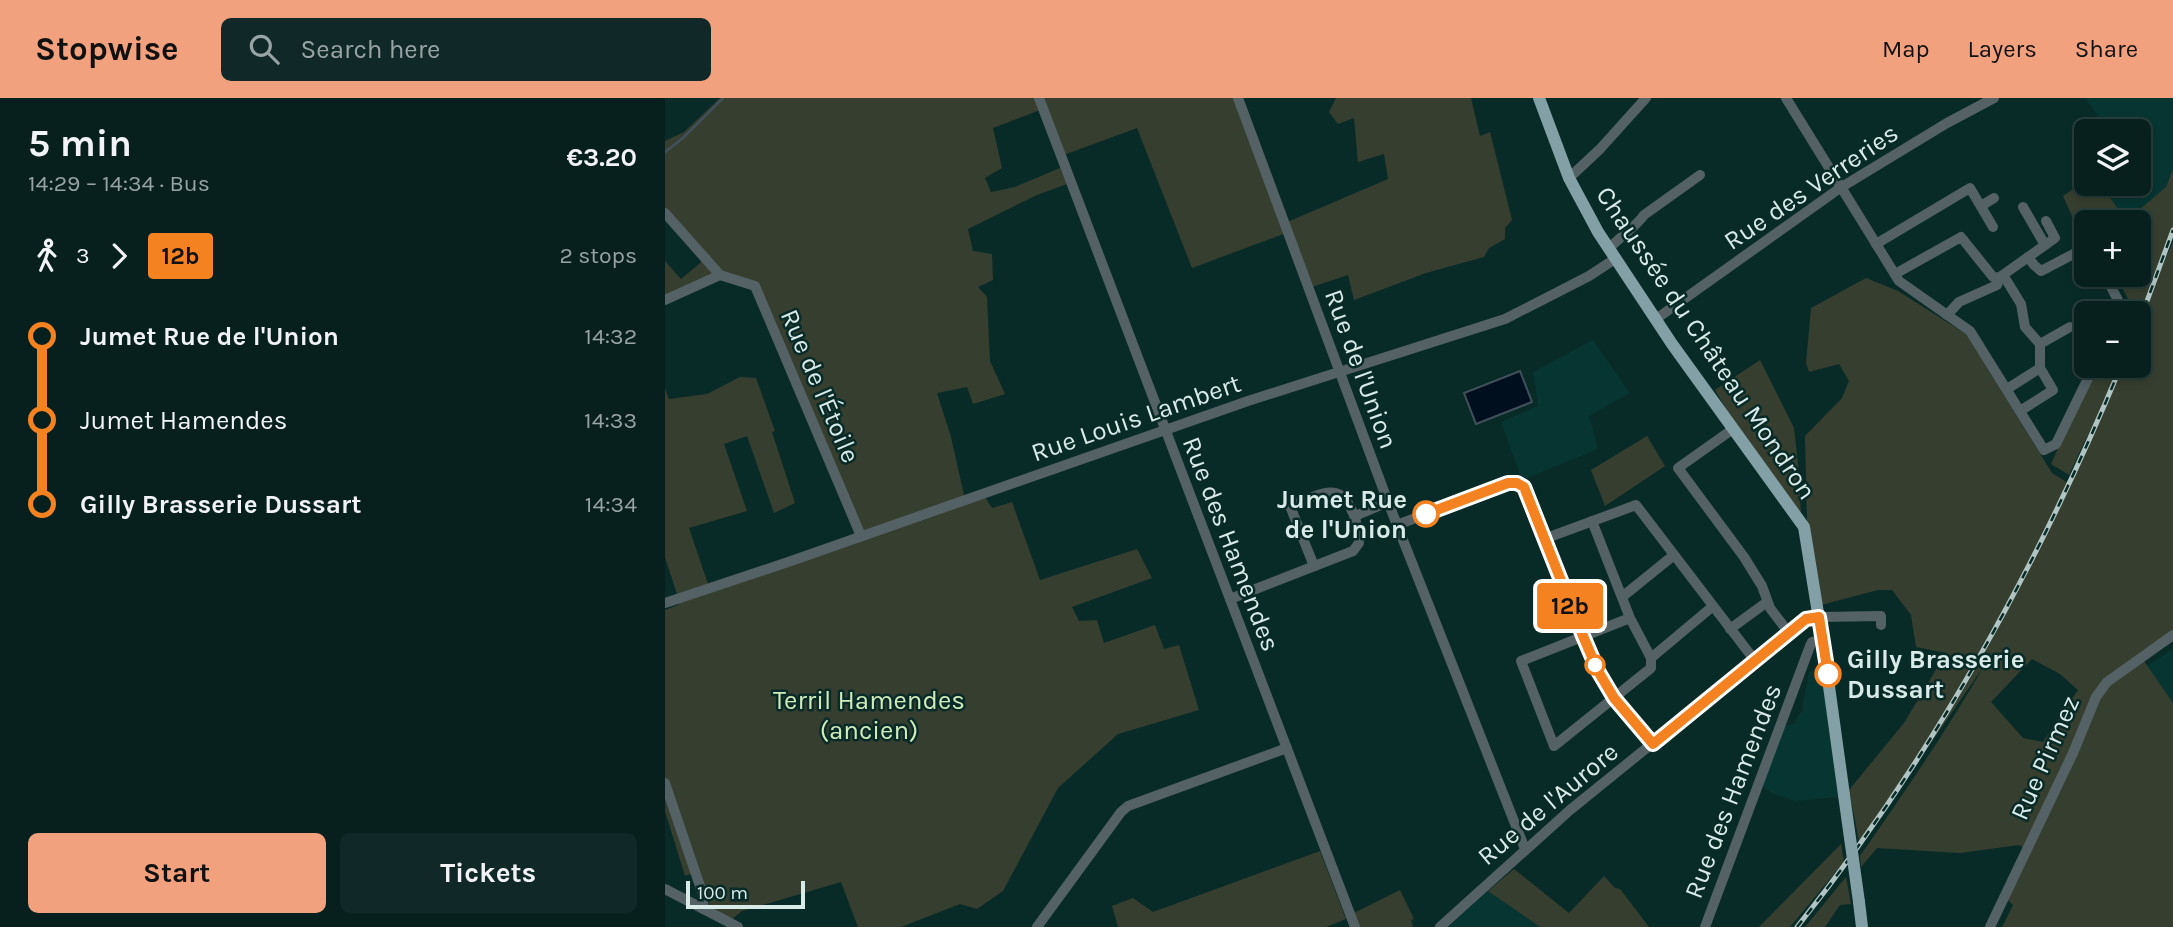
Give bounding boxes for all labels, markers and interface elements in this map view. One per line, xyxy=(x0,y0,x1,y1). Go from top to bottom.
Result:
search box xyxy=(221,18,711,81)
text: Stopwise xyxy=(35,30,179,68)
icon: search xyxy=(245,30,283,68)
text: Search here xyxy=(301,34,440,65)
text: Map xyxy=(1882,35,1930,63)
text: Layers xyxy=(1968,35,2037,63)
text: Share xyxy=(2075,35,2138,63)
street label: Rue des Verreries xyxy=(1718,117,1904,257)
map controls xyxy=(2074,119,2151,378)
button: layers xyxy=(2074,119,2151,196)
text: 5 min xyxy=(28,121,132,166)
text: €3.20 xyxy=(567,142,637,173)
text: 14:29 – 14:34 · Bus xyxy=(28,170,210,197)
street label: Chaussée du Château Mondron xyxy=(1589,180,1823,506)
button: + xyxy=(2074,210,2151,287)
icon: walk xyxy=(28,237,66,275)
icon: forward xyxy=(100,237,138,275)
text: 3 xyxy=(76,242,90,269)
text: 12b xyxy=(162,242,199,270)
text: 2 stops xyxy=(559,242,637,269)
street label: Rue de l'Union xyxy=(1318,285,1404,453)
button: − xyxy=(2074,301,2151,378)
street label: Rue de l'Étoile xyxy=(774,304,867,467)
text: Jumet Rue de l'Union xyxy=(80,321,339,352)
text: 14:32 xyxy=(584,323,637,350)
street label: Rue Louis Lambert xyxy=(1027,368,1245,468)
text: Jumet Hamendes xyxy=(80,405,287,436)
text: 14:33 xyxy=(584,407,637,434)
street label: Rue des Hamendes xyxy=(1176,432,1286,656)
place label: Jumet Rue de l'Union xyxy=(1277,484,1407,545)
text: Gilly Brasserie Dussart xyxy=(80,489,361,520)
text: 14:34 xyxy=(585,491,637,518)
marker: Jumet Rue de l'Union xyxy=(1413,501,1439,527)
line badge: 12b xyxy=(1530,583,1610,629)
text: 12b xyxy=(1551,592,1589,620)
place label: Gilly Brasserie Dussart xyxy=(1847,644,2025,705)
unlabelled marker xyxy=(1585,655,1605,675)
marker: Gilly Brasserie Dussart xyxy=(1815,661,1841,687)
street label: Rue des Hamendes xyxy=(1678,679,1788,903)
park label: Terril Hamendes (ancien) xyxy=(773,685,965,746)
street label: Rue Pirmez xyxy=(2004,691,2086,825)
street label: Rue de l'Aurore xyxy=(1471,736,1625,872)
button: Start xyxy=(28,833,326,913)
button: Tickets xyxy=(340,833,637,913)
scale bar xyxy=(686,878,805,910)
text: 100 m xyxy=(697,882,748,904)

